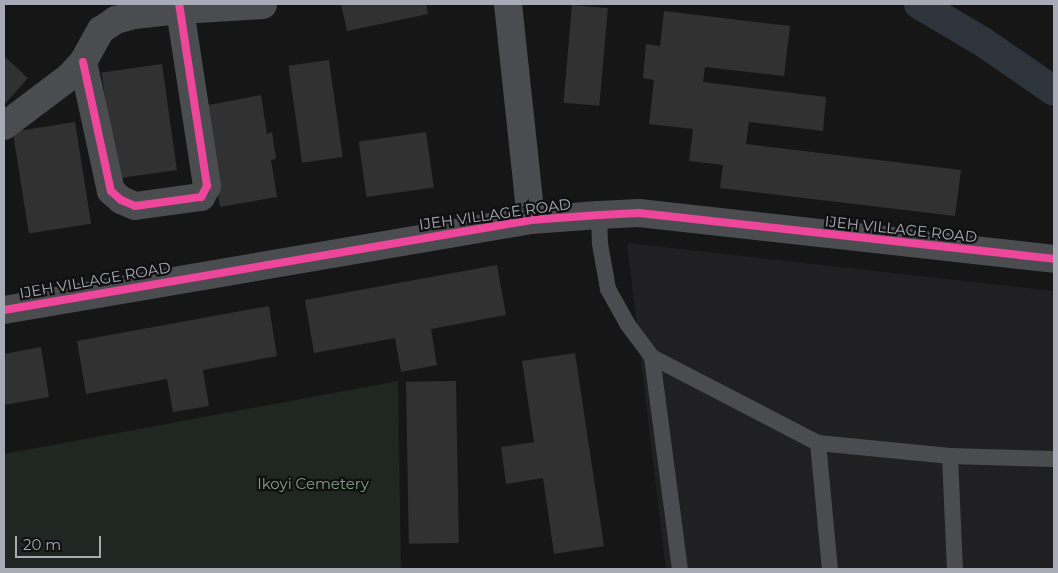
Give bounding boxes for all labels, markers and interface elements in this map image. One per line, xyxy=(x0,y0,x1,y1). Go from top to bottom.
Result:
street label: IJEH VILLAGE ROAD xyxy=(418,194,572,234)
street label: IJEH VILLAGE ROAD xyxy=(824,212,978,246)
street label: IJEH VILLAGE ROAD xyxy=(18,258,172,302)
park label: Ikoyi Cemetery xyxy=(257,475,369,493)
scale bar xyxy=(18,526,104,558)
text: 20 m xyxy=(23,535,61,554)

